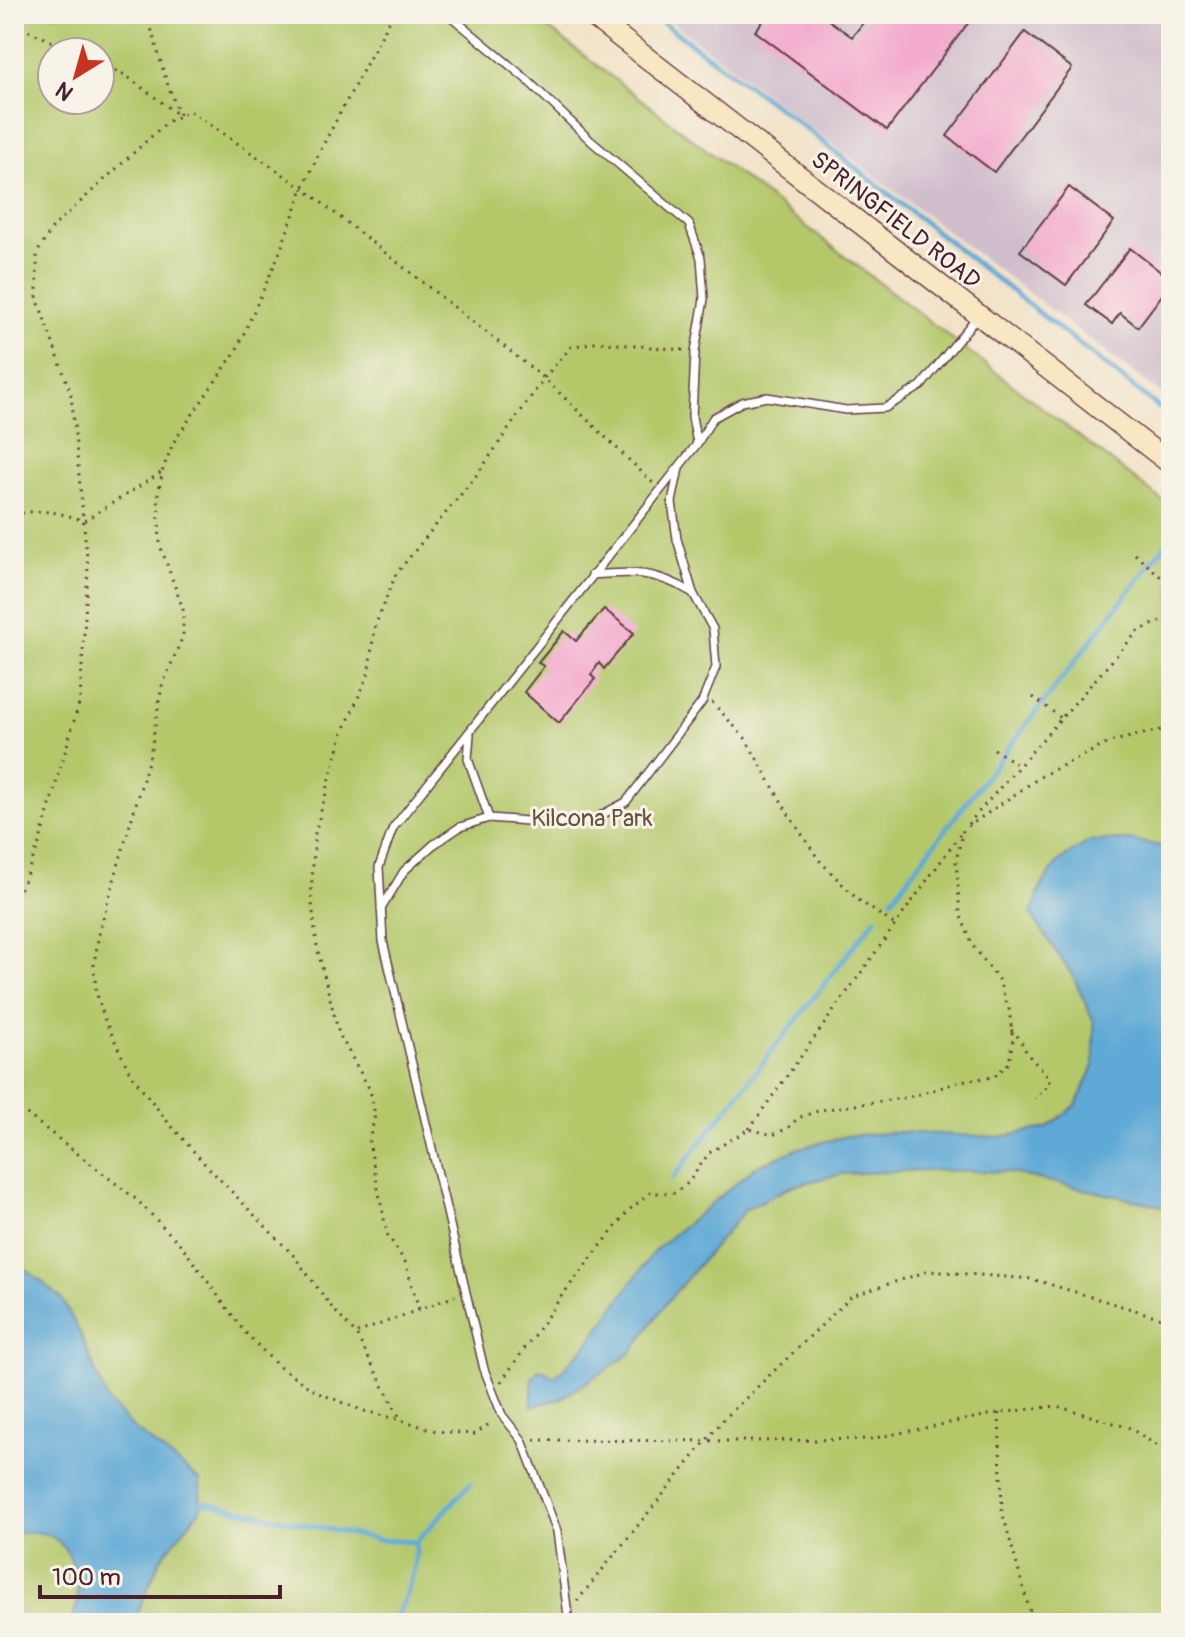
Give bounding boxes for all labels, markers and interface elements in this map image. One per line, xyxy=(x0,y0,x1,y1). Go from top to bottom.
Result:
north arrow xyxy=(36,36,116,116)
text: N xyxy=(50,75,79,107)
street label: SPRINGFIELD ROAD xyxy=(805,145,986,296)
park label: Kilcona Park xyxy=(531,804,653,833)
scale bar xyxy=(40,1549,280,1599)
text: 100 m xyxy=(52,1563,121,1592)

